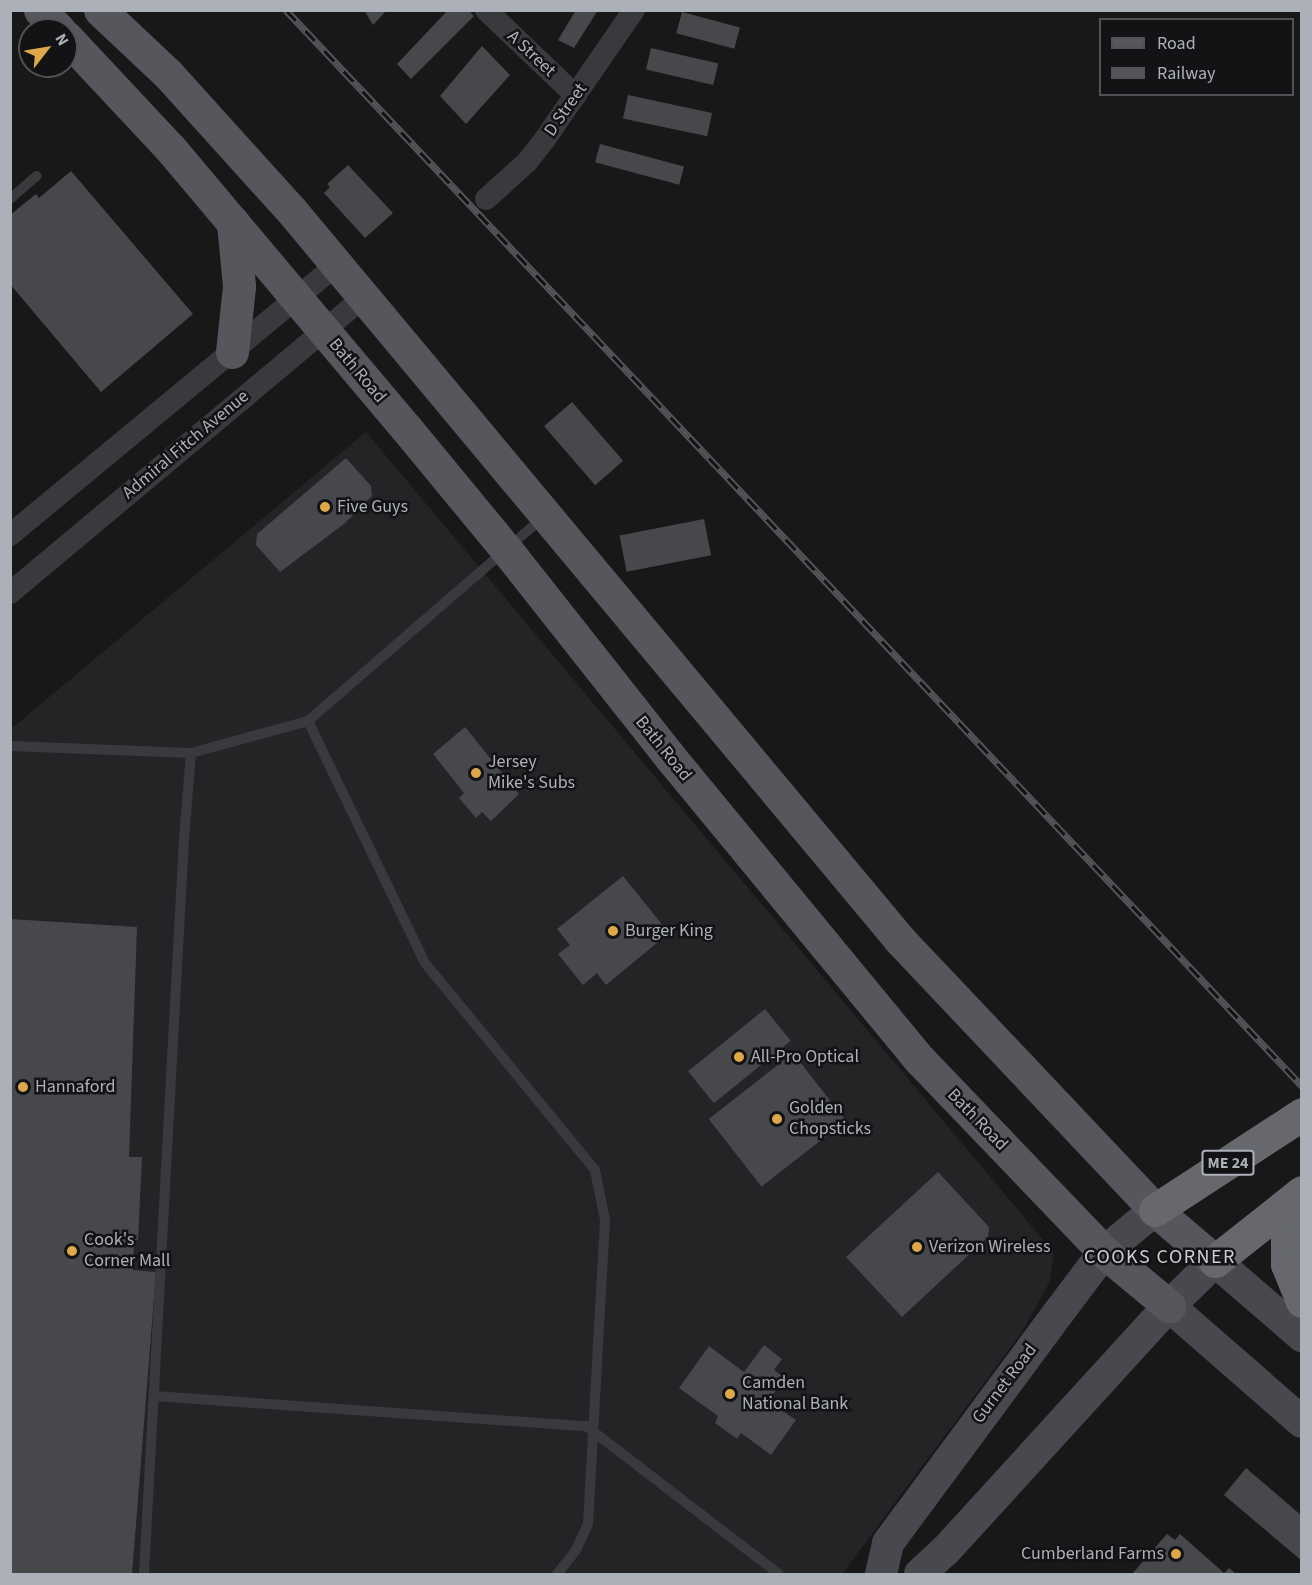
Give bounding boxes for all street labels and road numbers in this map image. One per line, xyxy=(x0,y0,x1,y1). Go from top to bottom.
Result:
street label: A Street xyxy=(502,26,560,82)
street label: D Street xyxy=(540,79,592,141)
street label: Bath Road xyxy=(324,334,390,408)
street label: Admiral Fitch Avenue xyxy=(118,386,254,504)
street label: Bath Road xyxy=(630,712,696,786)
street label: Bath Road xyxy=(942,1085,1012,1155)
road number: ME 24 xyxy=(1201,1150,1255,1176)
street label: Gurnet Road xyxy=(968,1340,1042,1428)

